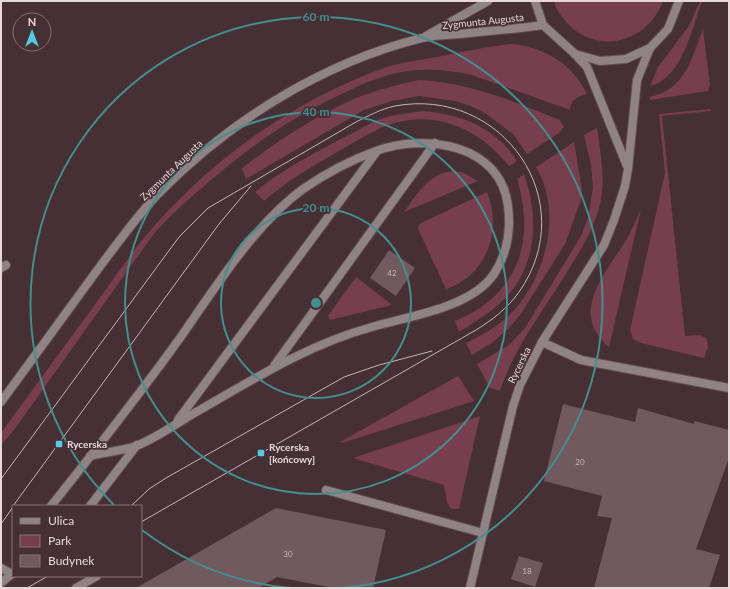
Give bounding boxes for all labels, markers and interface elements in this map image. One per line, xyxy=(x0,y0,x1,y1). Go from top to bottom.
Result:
text: 60 m xyxy=(303,9,329,24)
street label: Zygmunta Augusta xyxy=(442,11,524,31)
north arrow xyxy=(12,12,52,52)
text: N xyxy=(28,15,36,28)
text: 40 m xyxy=(303,104,329,119)
street label: Zygmunta Augusta xyxy=(137,137,205,203)
text: 20 m xyxy=(303,200,329,215)
house number: 42 xyxy=(387,268,397,278)
centre of rings xyxy=(309,296,323,310)
street label: Rycerska xyxy=(505,345,533,385)
place label: Rycerska xyxy=(67,438,107,450)
marker: Rycerska xyxy=(54,439,64,449)
place label: Rycerska [końcowy] xyxy=(269,441,315,465)
marker: Rycerska [końcowy] xyxy=(256,448,266,458)
house number: 20 xyxy=(575,457,585,467)
legend xyxy=(12,505,142,577)
text: Ulica xyxy=(48,513,74,528)
text: Park xyxy=(48,533,72,548)
house number: 30 xyxy=(283,549,293,559)
text: Budynek xyxy=(48,553,95,568)
house number: 18 xyxy=(522,566,532,576)

